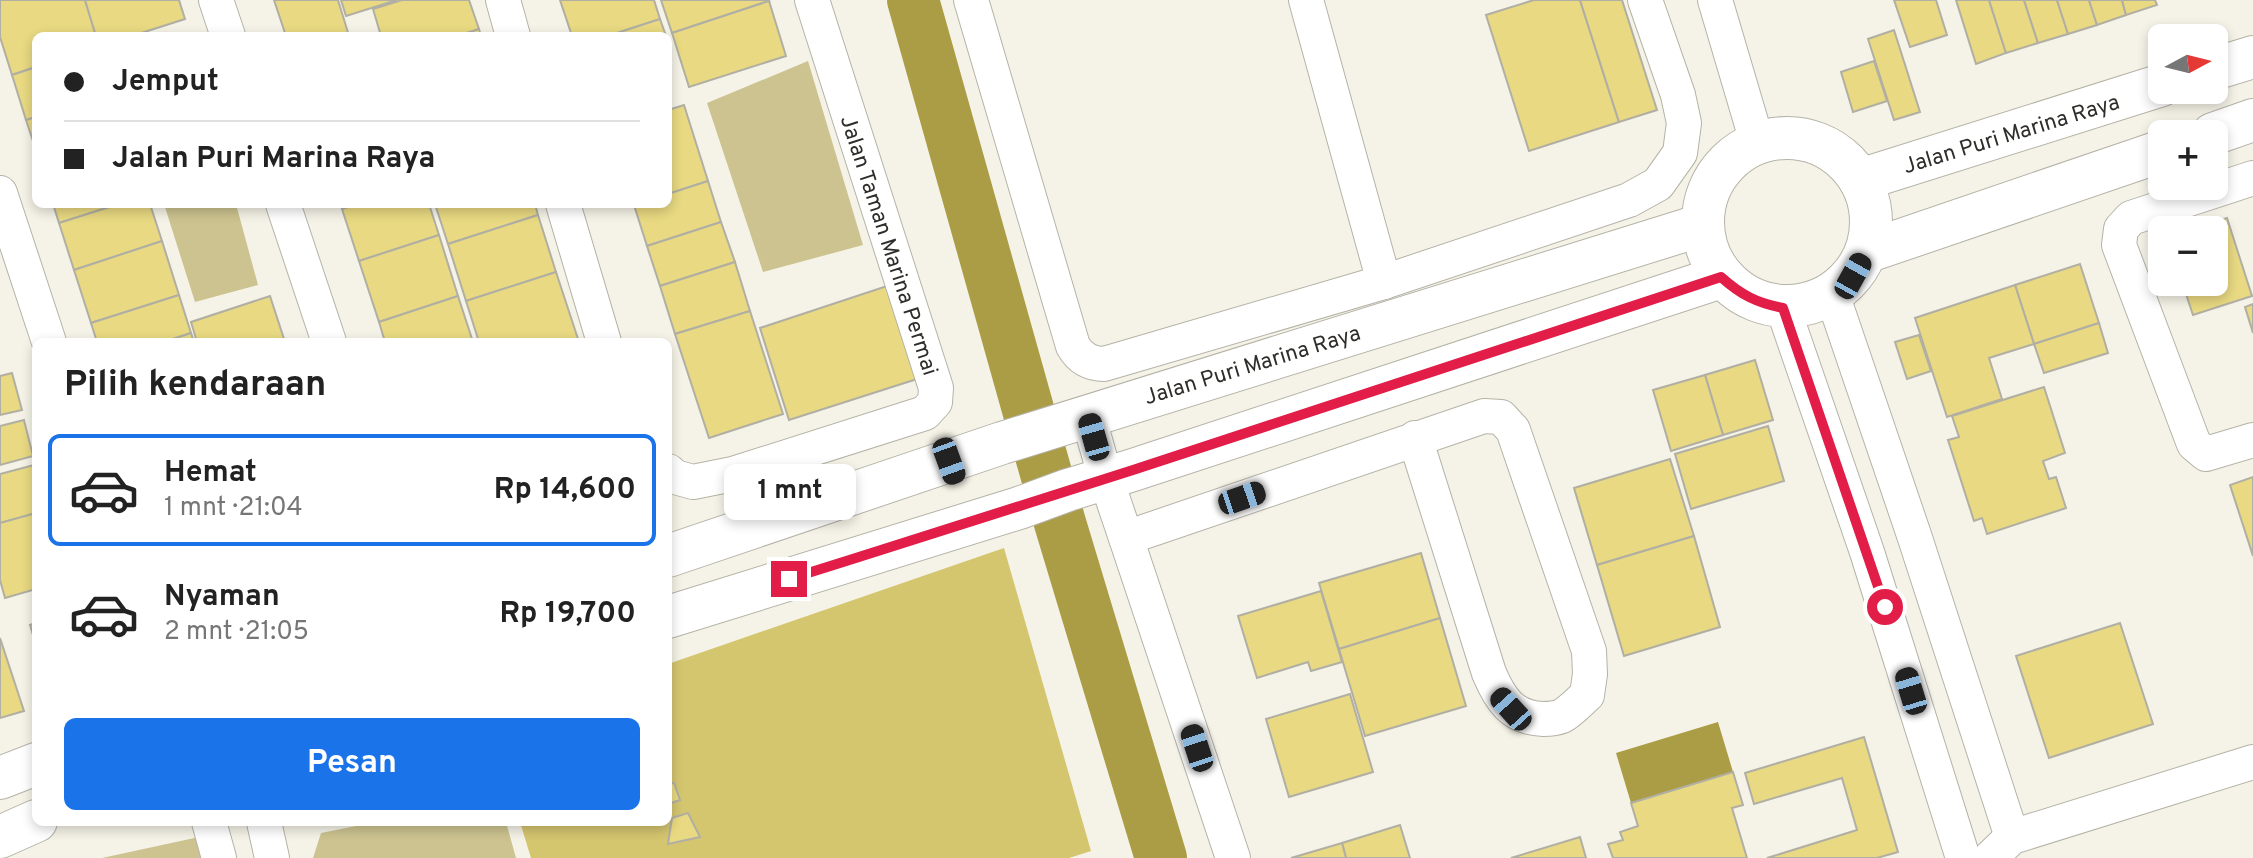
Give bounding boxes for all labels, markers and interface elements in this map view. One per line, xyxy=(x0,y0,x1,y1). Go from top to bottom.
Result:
north arrow xyxy=(2148,24,2228,104)
map controls xyxy=(2148,24,2228,296)
text: Jemput xyxy=(112,64,219,101)
street label: Jalan Puri Marina Raya xyxy=(1900,90,2123,181)
street label: Jalan Taman Marina Permai xyxy=(833,112,942,379)
button: + xyxy=(2148,120,2228,200)
text: Jalan Puri Marina Raya xyxy=(112,141,435,178)
button: − xyxy=(2148,216,2228,296)
car xyxy=(1831,249,1875,303)
street label: Jalan Puri Marina Raya xyxy=(1141,321,1364,412)
text: Pilih kendaraan xyxy=(64,363,326,409)
car xyxy=(1076,411,1112,463)
car xyxy=(930,434,968,488)
icon: car xyxy=(68,454,140,526)
text: Hemat xyxy=(164,455,257,492)
callout: 1 mnt xyxy=(723,463,855,519)
text: Rp 14,600 xyxy=(494,472,636,509)
text: 1 mnt xyxy=(757,475,823,508)
car xyxy=(1215,479,1269,517)
text: 1 mnt · 21:04 xyxy=(164,492,303,525)
route end xyxy=(771,561,807,597)
icon: car xyxy=(68,578,140,650)
text: Nyaman xyxy=(164,579,280,616)
route start xyxy=(1867,589,1903,625)
text: Rp 19,700 xyxy=(499,596,636,633)
text: 2 mnt · 21:05 xyxy=(164,616,309,649)
car xyxy=(1893,665,1929,717)
car xyxy=(1486,683,1536,735)
button: Pesan xyxy=(64,718,640,810)
car xyxy=(1178,721,1216,775)

